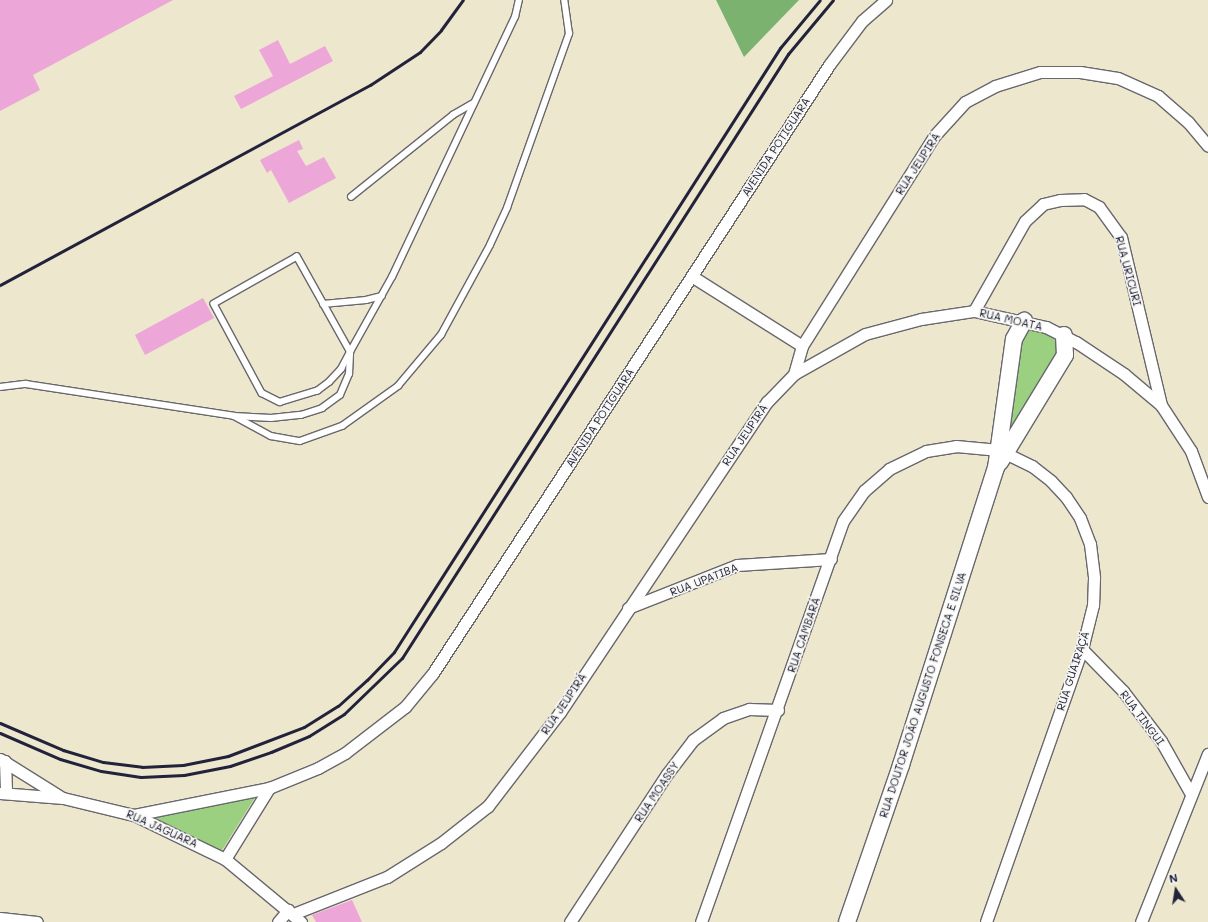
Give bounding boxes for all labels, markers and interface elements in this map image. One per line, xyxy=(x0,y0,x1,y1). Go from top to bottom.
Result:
street label: AVENIDA POTIGUARA xyxy=(739,95,813,199)
street label: RUA JEUPIRÁ xyxy=(893,130,943,198)
street label: RUA URICURI xyxy=(1112,235,1144,307)
street label: RUA MOATA xyxy=(978,306,1044,334)
street label: AVENIDA POTIGUARA xyxy=(563,366,637,470)
street label: RUA JEUPIRÁ xyxy=(720,402,770,468)
street label: RUA UPATIBA xyxy=(668,561,740,599)
street label: RUA DOUTOR JOÃO AUGUSTO FONSECA E SILVA xyxy=(877,570,969,820)
street label: RUA CAMBARÁ xyxy=(785,596,823,674)
street label: RUA GUAIRAÇÁ xyxy=(1054,630,1092,712)
street label: RUA JEUPIRÁ xyxy=(539,671,589,737)
street label: RUA TINGUI xyxy=(1117,688,1167,748)
street label: RUA MOASSY xyxy=(632,759,682,825)
street label: RUA JAGUARA xyxy=(124,807,200,851)
north arrow xyxy=(1156,870,1196,910)
text: N xyxy=(1168,870,1179,886)

